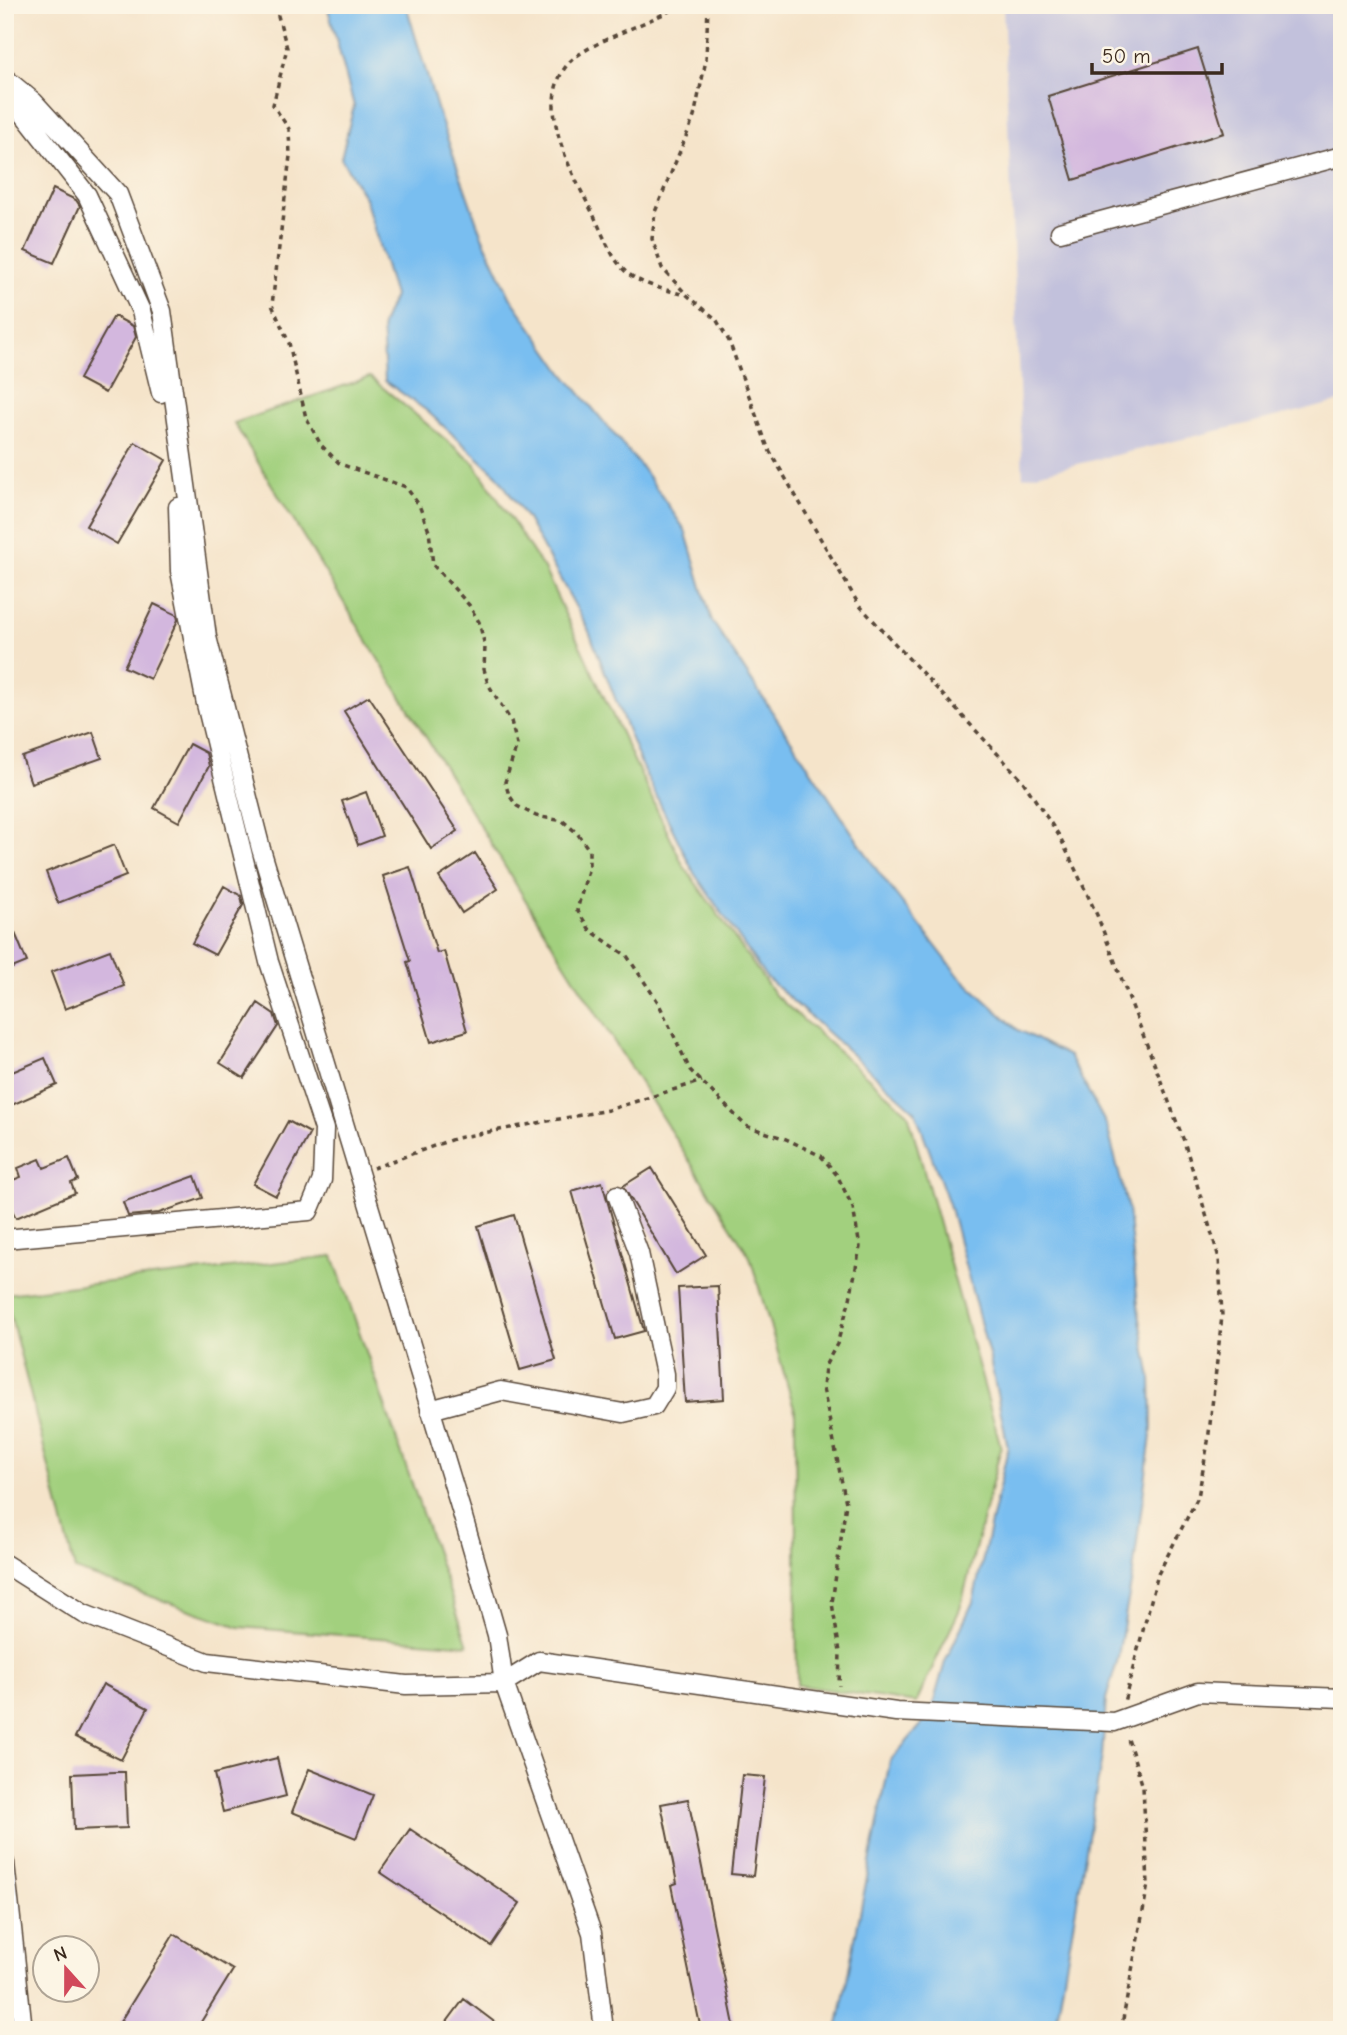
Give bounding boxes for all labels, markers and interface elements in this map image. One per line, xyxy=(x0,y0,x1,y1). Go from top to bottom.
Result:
scale bar xyxy=(1092,32,1221,76)
text: 50 m xyxy=(1102,44,1151,68)
north arrow xyxy=(32,1934,102,2004)
text: N xyxy=(51,1942,70,1967)

